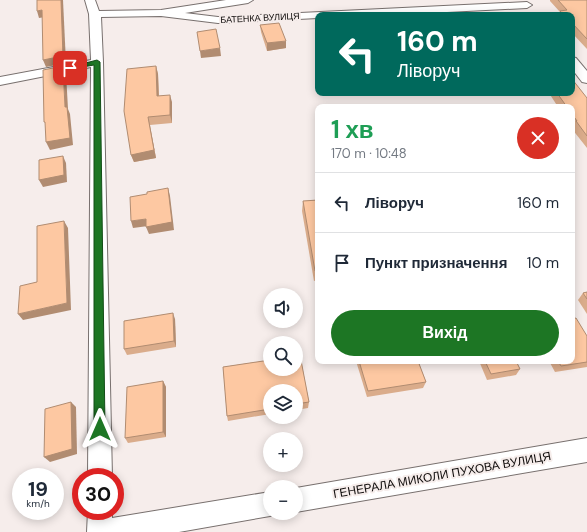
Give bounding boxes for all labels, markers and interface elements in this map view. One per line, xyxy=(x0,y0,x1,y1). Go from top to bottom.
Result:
street label: БАТЕНКА ВУЛИЦЯ xyxy=(220,10,300,26)
text: 160 m xyxy=(397,23,478,60)
icon: left xyxy=(331,28,383,80)
pin xyxy=(53,51,87,85)
icon: arrive xyxy=(59,57,81,79)
text: Ліворуч xyxy=(397,59,460,83)
text: 1 хв xyxy=(331,114,373,145)
button: close xyxy=(517,117,559,159)
text: 170 m · 10:48 xyxy=(331,145,407,162)
icon: left xyxy=(331,192,353,214)
text: Ліворуч xyxy=(365,193,424,213)
text: 160 m xyxy=(517,193,559,213)
icon: arrive xyxy=(331,252,353,274)
text: Пункт призначення xyxy=(365,253,507,273)
text: 10 m xyxy=(527,253,559,273)
map controls xyxy=(263,288,303,520)
button: sound xyxy=(263,288,303,328)
button: Вихід xyxy=(331,310,559,356)
button: search xyxy=(263,336,303,376)
button: layers xyxy=(263,384,303,424)
position arrow xyxy=(79,408,121,450)
button: + xyxy=(263,432,303,472)
street label: ГЕНЕРАЛА МИКОЛИ ПУХОВА ВУЛИЦЯ xyxy=(332,448,552,502)
speed limit sign: 30 xyxy=(72,468,124,520)
text: 19 xyxy=(28,476,48,502)
button: − xyxy=(263,480,303,520)
text: km/h xyxy=(26,497,50,510)

